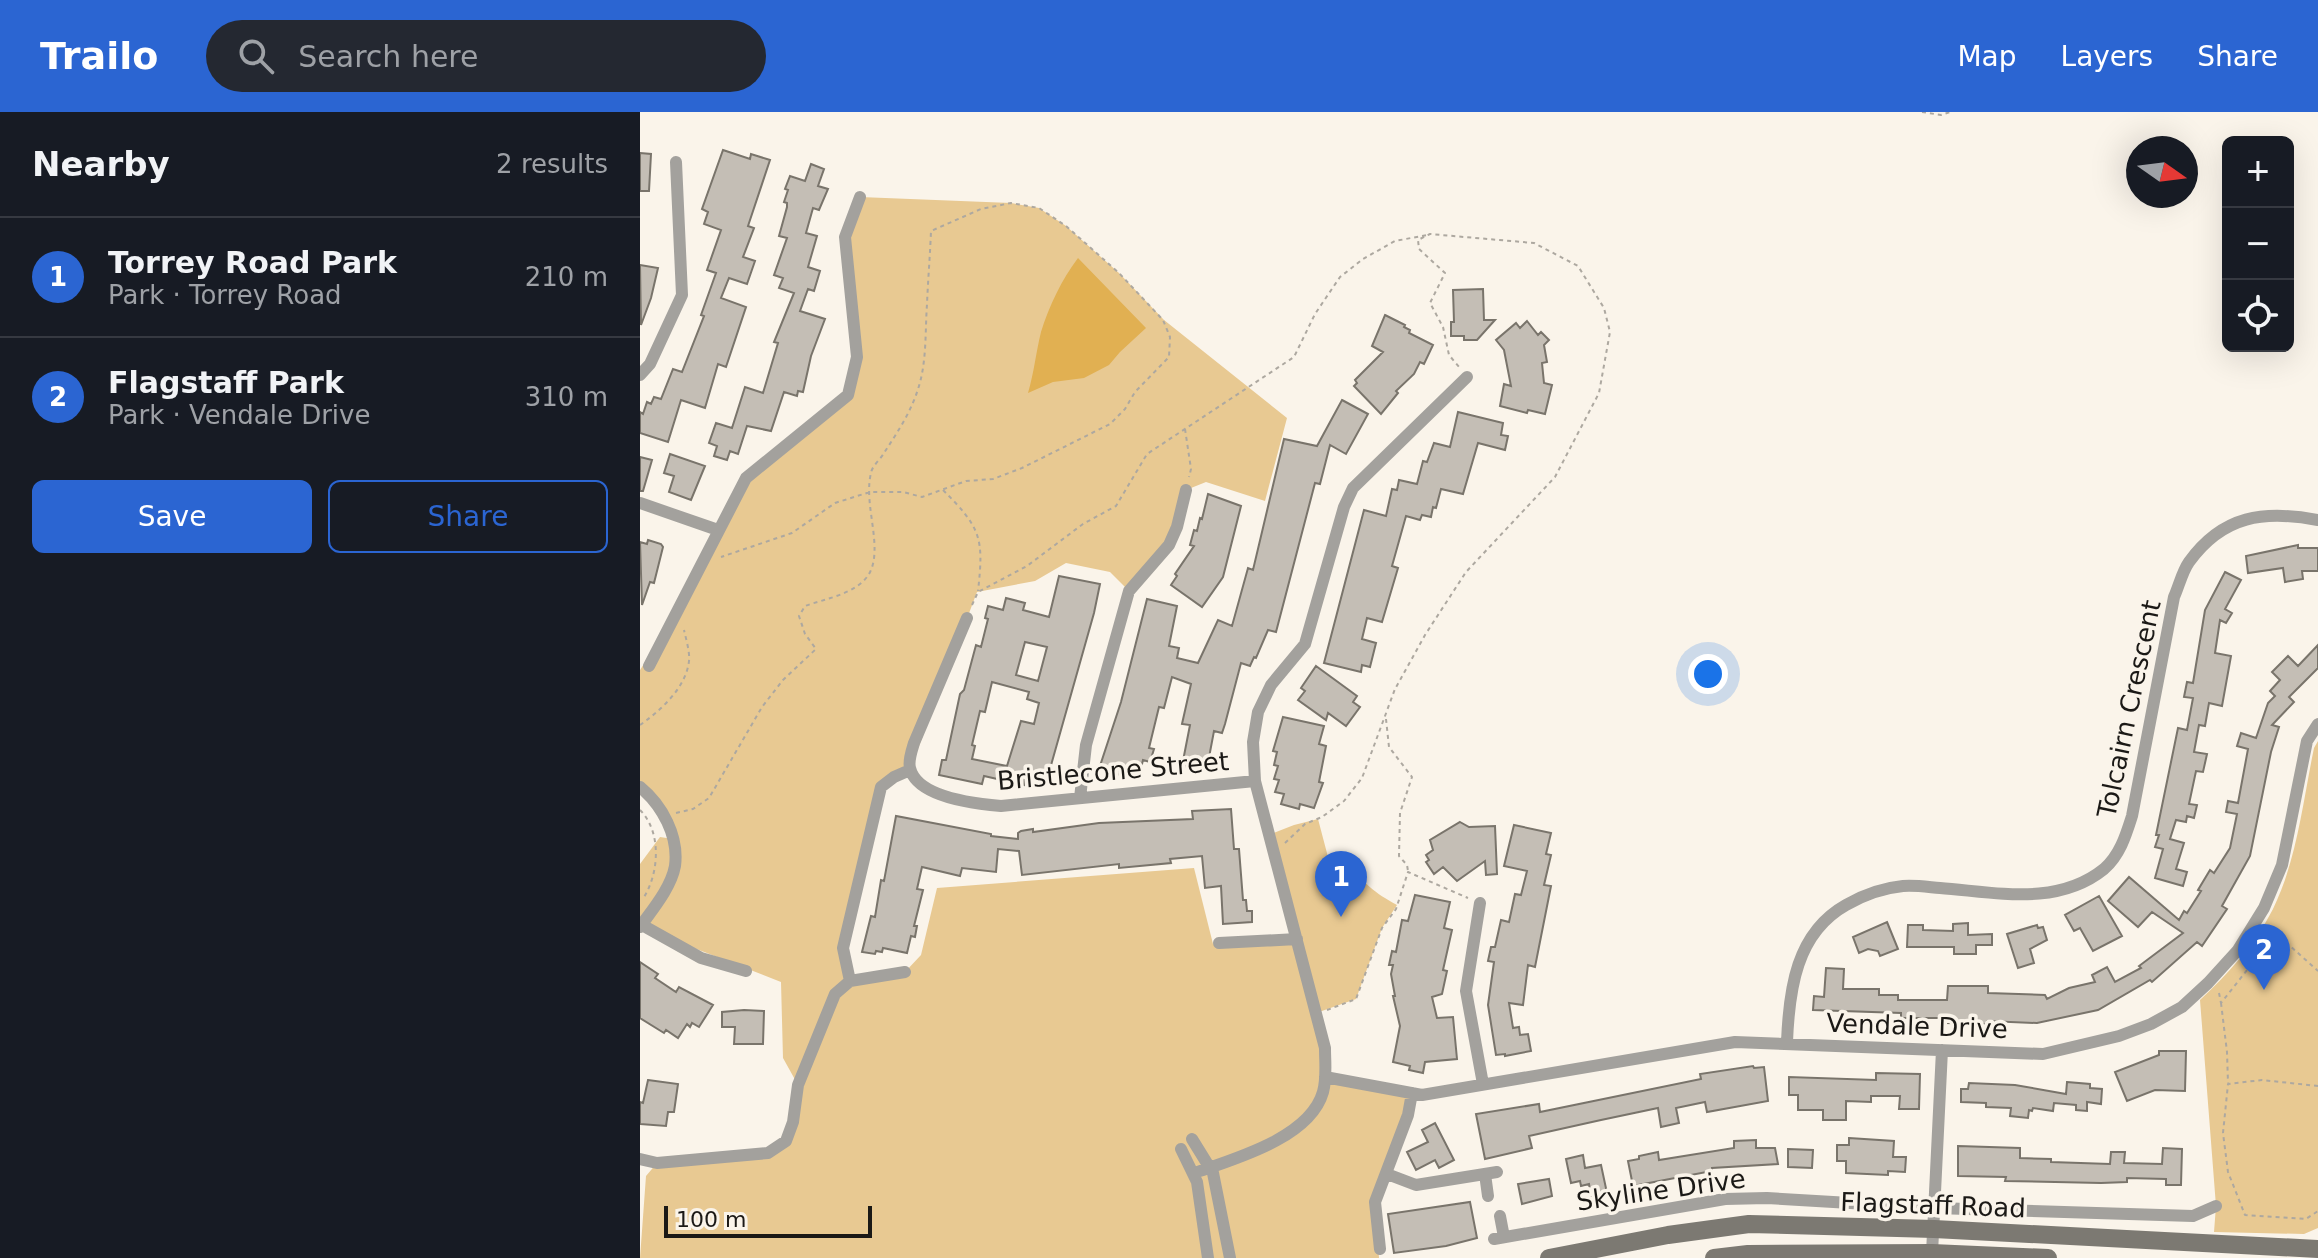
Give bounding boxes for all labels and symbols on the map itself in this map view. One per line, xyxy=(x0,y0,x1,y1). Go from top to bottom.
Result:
north arrow xyxy=(2126,136,2198,208)
street label: Tolcairn Crescent xyxy=(2091,597,2167,822)
your location xyxy=(1688,654,1728,694)
street label: Bristlecone Street xyxy=(996,746,1230,796)
pin: 1 xyxy=(1315,851,1367,917)
pin: 2 xyxy=(2238,924,2290,990)
street label: Vendale Drive xyxy=(1826,1008,2008,1044)
street label: Skyline Drive xyxy=(1574,1163,1748,1217)
street label: Flagstaff Road xyxy=(1840,1187,2026,1223)
scale bar xyxy=(664,1202,872,1238)

